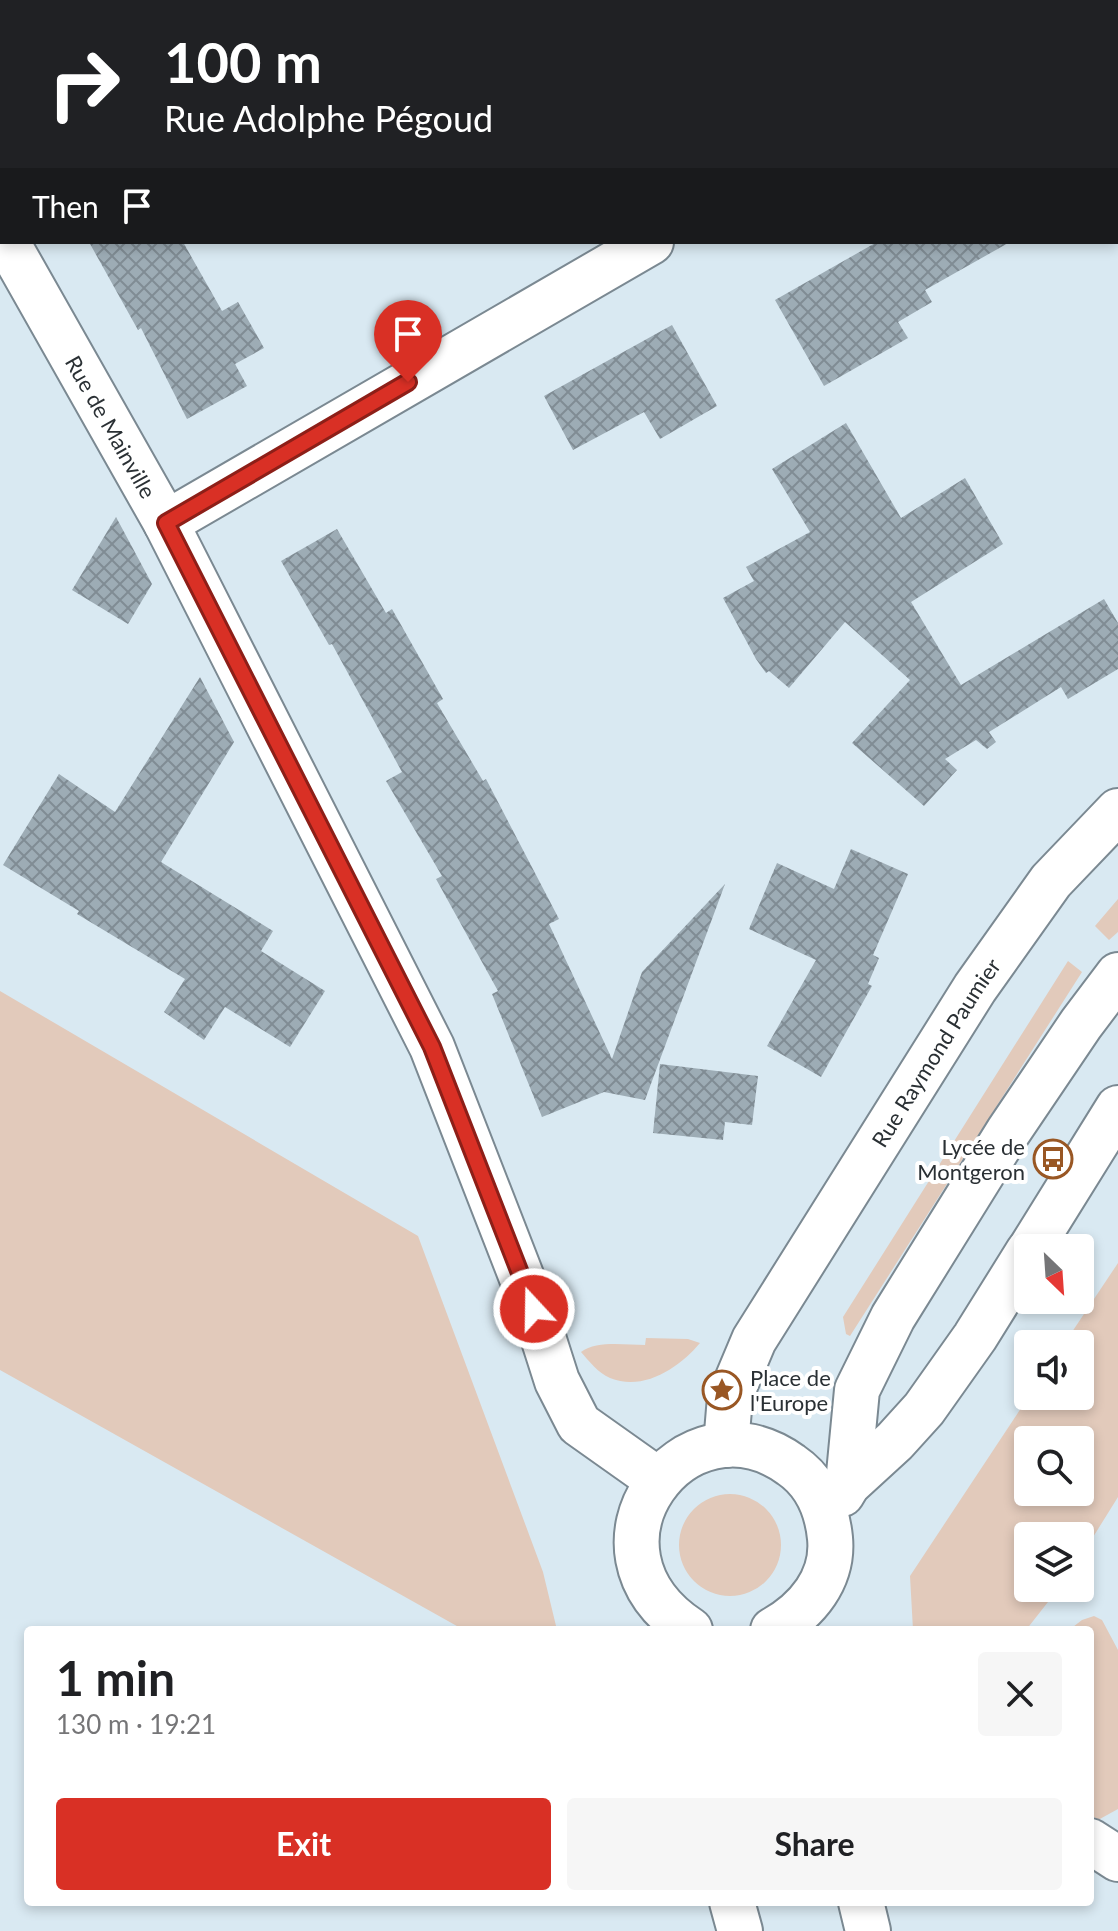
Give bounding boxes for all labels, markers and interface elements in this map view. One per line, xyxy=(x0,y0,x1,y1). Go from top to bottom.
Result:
text: 100 m xyxy=(164,28,322,95)
icon: right xyxy=(32,32,136,136)
text: Rue Adolphe Pégoud xyxy=(164,96,493,140)
icon: arrive xyxy=(115,184,159,228)
text: Then xyxy=(32,188,99,224)
pin xyxy=(374,300,442,382)
icon: arrive xyxy=(386,312,430,356)
street label: Rue de Mainville xyxy=(60,350,162,503)
street label: Rue Raymond Paumier xyxy=(865,953,1005,1152)
place label: Lycée de Montgeron xyxy=(917,1133,1025,1185)
bus stop icon: Lycée de Montgeron xyxy=(1032,1138,1074,1180)
north arrow xyxy=(1014,1234,1094,1314)
map controls xyxy=(1014,1234,1094,1602)
position arrow xyxy=(492,1267,576,1351)
button: sound xyxy=(1014,1330,1094,1410)
place label: Place de l'Europe xyxy=(750,1364,831,1416)
place icon: Place de l'Europe xyxy=(701,1369,743,1411)
button: search xyxy=(1014,1426,1094,1506)
button: layers xyxy=(1014,1522,1094,1602)
text: 1 min xyxy=(56,1649,175,1706)
button: close xyxy=(978,1652,1062,1736)
text: 130 m · 19:21 xyxy=(56,1708,216,1740)
button: Exit xyxy=(56,1798,551,1890)
button: Share xyxy=(567,1798,1062,1890)

